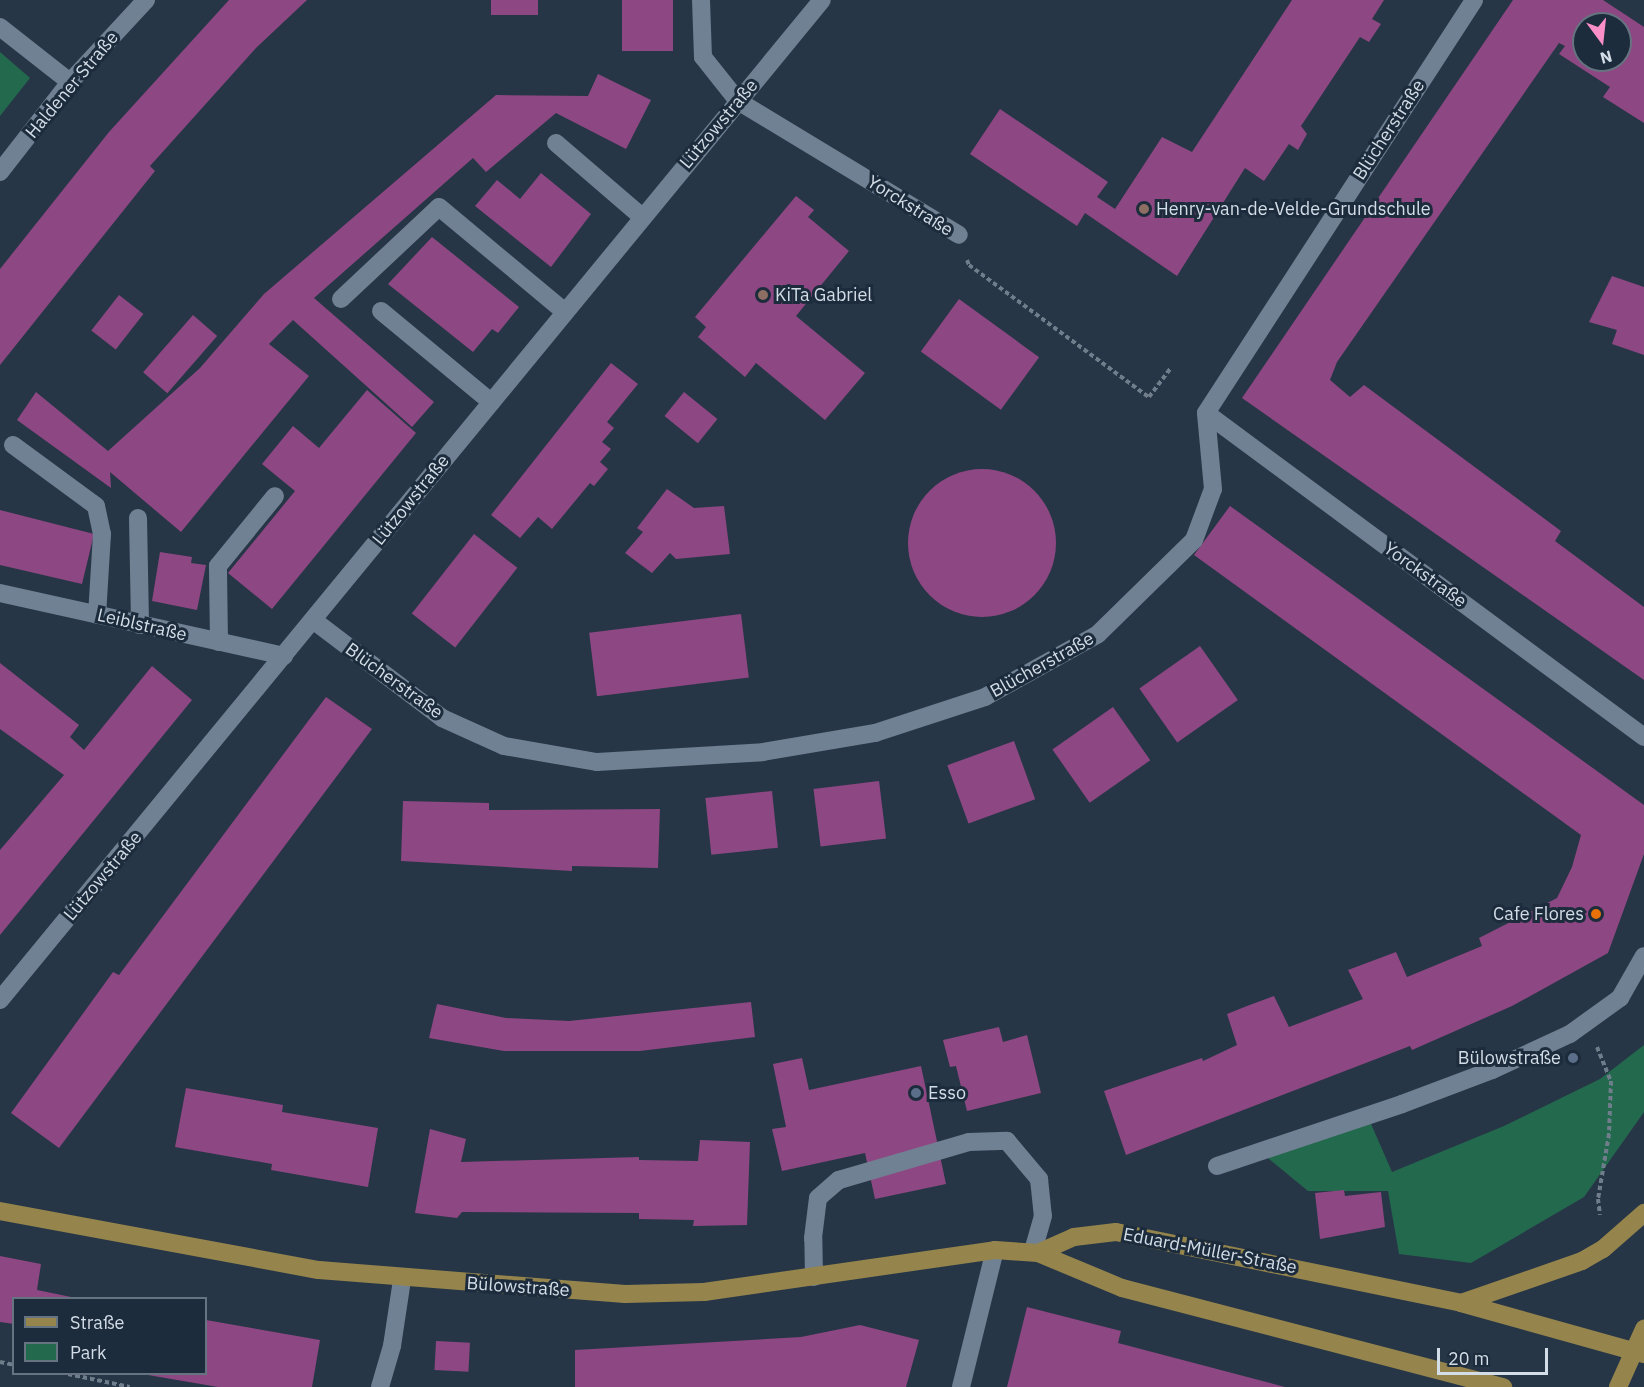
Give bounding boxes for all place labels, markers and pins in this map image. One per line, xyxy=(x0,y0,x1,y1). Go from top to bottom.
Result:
place label: Henry-van-de-Velde-Grundschule xyxy=(1156,198,1431,220)
marker: Henry-van-de-Velde-Grundschule xyxy=(1137,202,1151,216)
place label: KiTa Gabriel xyxy=(775,284,872,306)
marker: KiTa Gabriel xyxy=(756,288,770,302)
place label: Cafe Flores xyxy=(1493,903,1584,925)
marker: Cafe Flores xyxy=(1589,907,1603,921)
place label: Bülowstraße xyxy=(1458,1047,1561,1069)
marker: Bülowstraße xyxy=(1566,1051,1580,1065)
place label: Esso xyxy=(928,1082,966,1104)
marker: Esso xyxy=(909,1086,923,1100)

